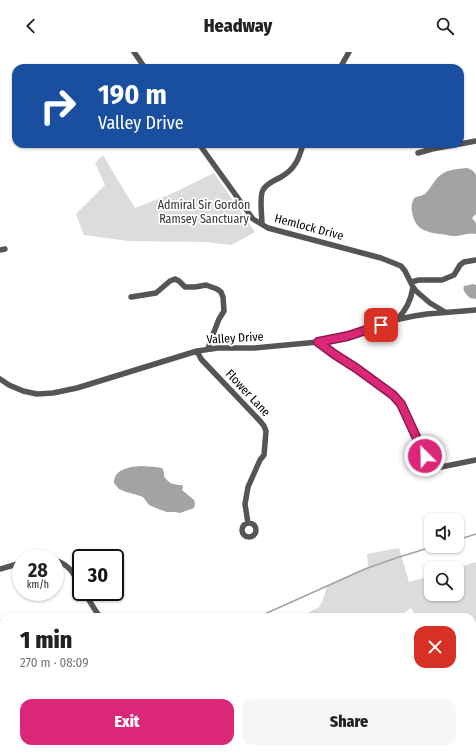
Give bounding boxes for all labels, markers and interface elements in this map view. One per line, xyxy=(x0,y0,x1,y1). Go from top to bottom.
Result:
icon: back xyxy=(20,15,42,37)
text: Headway xyxy=(204,15,272,37)
icon: search xyxy=(434,15,456,37)
text: 190 m xyxy=(98,78,167,111)
icon: right xyxy=(32,80,84,132)
text: Valley Drive xyxy=(98,112,184,134)
park label: Admiral Sir Gordon Ramsey Sanctuary xyxy=(158,198,250,226)
street label: Hemlock Drive xyxy=(273,211,345,243)
pin xyxy=(364,308,398,342)
icon: arrive xyxy=(370,314,392,336)
street label: Valley Drive xyxy=(206,330,264,346)
street label: Flower Lane xyxy=(223,367,273,419)
position arrow xyxy=(404,435,446,477)
map controls xyxy=(424,513,464,601)
button: sound xyxy=(424,513,464,553)
speed limit sign: 30 xyxy=(72,549,124,601)
text: 28 xyxy=(28,558,48,582)
button: search xyxy=(424,561,464,601)
text: km/h xyxy=(27,579,49,591)
text: 1 min xyxy=(20,626,72,654)
button: close xyxy=(414,626,456,668)
text: 270 m · 08:09 xyxy=(20,655,88,670)
button: Exit xyxy=(20,699,234,745)
button: Share xyxy=(242,699,456,745)

